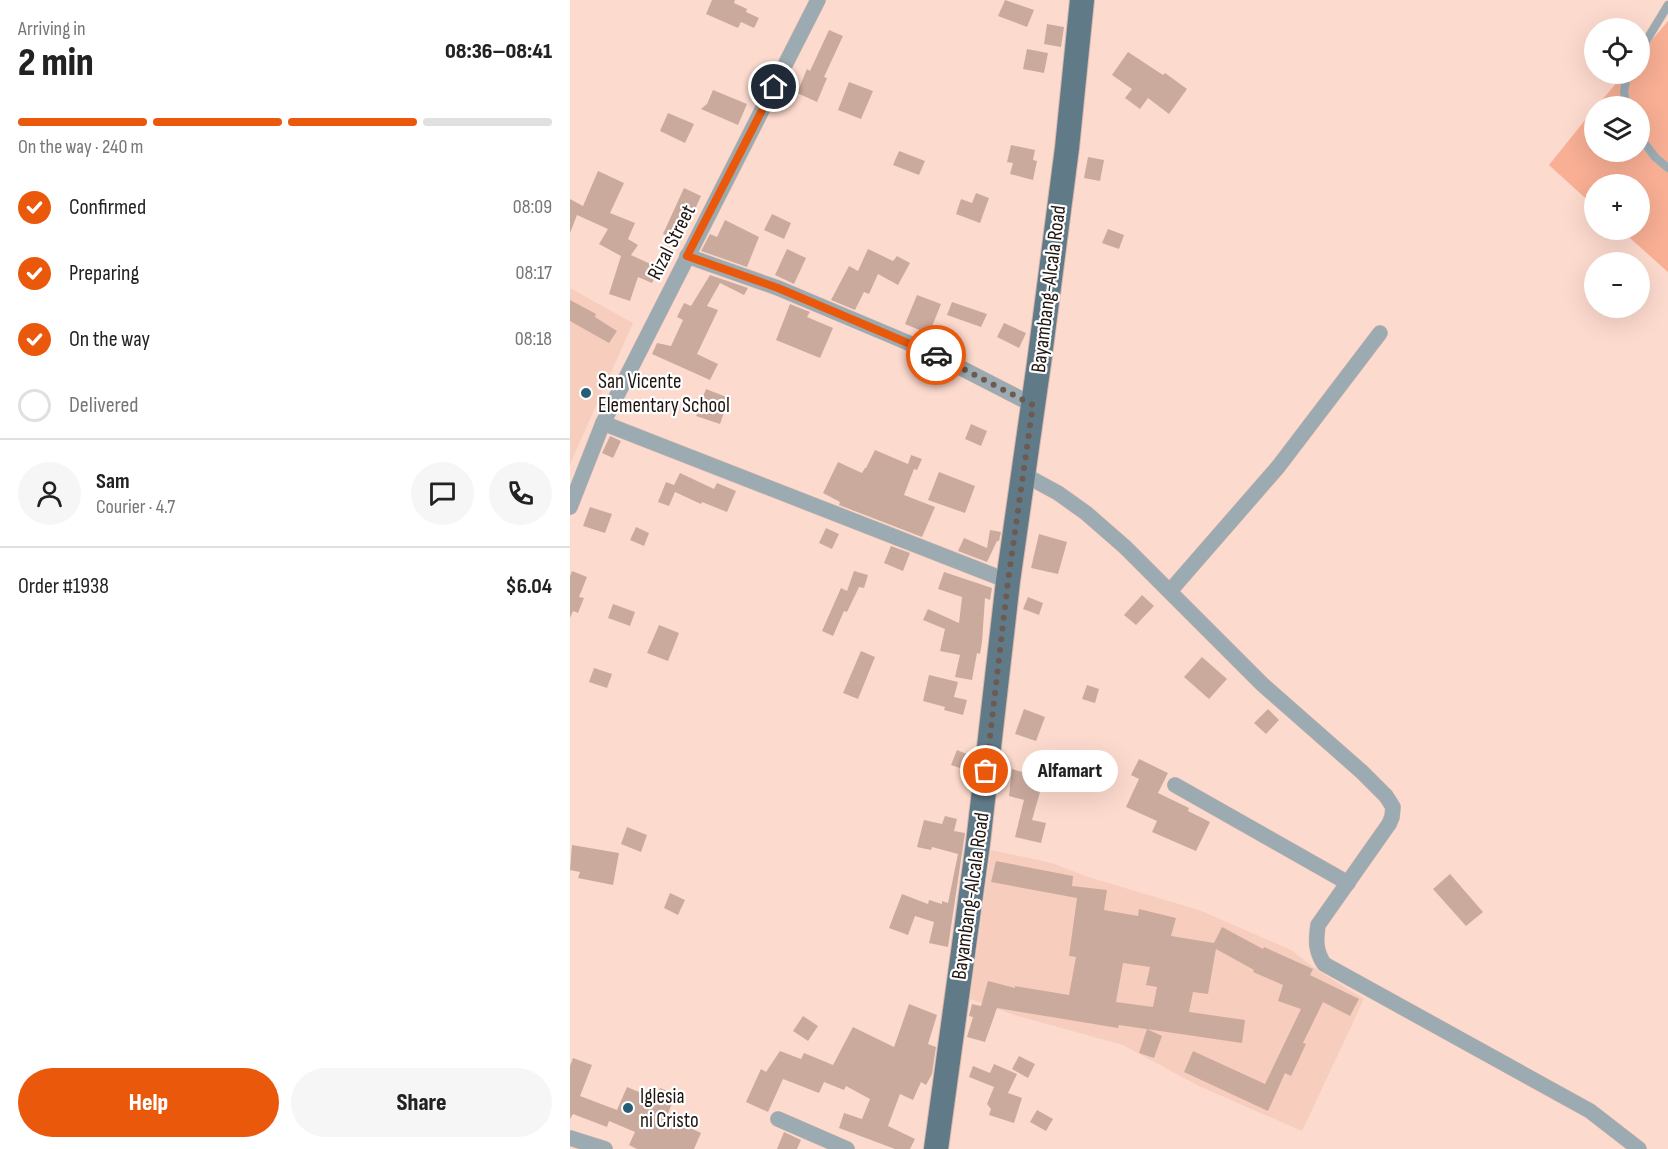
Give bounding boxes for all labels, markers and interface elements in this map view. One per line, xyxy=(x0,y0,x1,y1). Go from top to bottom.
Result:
text: Arriving in xyxy=(18,17,86,41)
map controls xyxy=(1584,18,1650,318)
button: locate xyxy=(1584,18,1650,84)
text: 08:36–08:41 xyxy=(445,38,552,65)
text: 2 min xyxy=(18,40,94,87)
pin xyxy=(748,61,799,112)
icon: home xyxy=(757,70,790,103)
button: layers xyxy=(1584,96,1650,162)
text: On the way · 240 m xyxy=(18,135,143,159)
button: + xyxy=(1584,174,1650,240)
icon: check xyxy=(18,191,51,224)
text: Confirmed xyxy=(69,194,146,221)
text: 08:09 xyxy=(513,195,552,219)
street label: Rizal Street xyxy=(642,201,701,284)
street label: Bayambang-Alcala Road xyxy=(1026,204,1071,374)
button: − xyxy=(1584,252,1650,318)
icon: check xyxy=(18,257,51,290)
text: Preparing xyxy=(69,260,139,287)
text: 08:17 xyxy=(516,261,552,285)
icon: check xyxy=(18,323,51,356)
courier xyxy=(906,325,966,385)
text: On the way xyxy=(69,326,150,353)
text: 08:18 xyxy=(515,327,552,351)
icon: car xyxy=(920,339,953,372)
place label: San Vicente Elementary School xyxy=(598,369,730,418)
marker: San Vicente Elementary School xyxy=(579,386,593,400)
text: Delivered xyxy=(69,392,138,419)
button: person xyxy=(18,462,81,525)
button: chat xyxy=(411,462,474,525)
button: phone xyxy=(489,462,552,525)
text: Sam xyxy=(96,468,130,495)
text: Courier · 4.7 xyxy=(96,495,175,519)
text: Order #1938 xyxy=(18,573,109,600)
text: $6.04 xyxy=(506,573,552,600)
pin xyxy=(960,745,1011,796)
callout: Alfamart xyxy=(1022,750,1118,792)
icon: bag xyxy=(969,754,1002,787)
text: Alfamart xyxy=(1038,759,1102,783)
street label: Bayambang-Alcala Road xyxy=(946,811,995,981)
button: Help xyxy=(18,1068,279,1137)
button: Share xyxy=(291,1068,552,1137)
place label: Iglesia ni Cristo xyxy=(640,1084,699,1133)
marker: Iglesia ni Cristo xyxy=(621,1101,635,1115)

